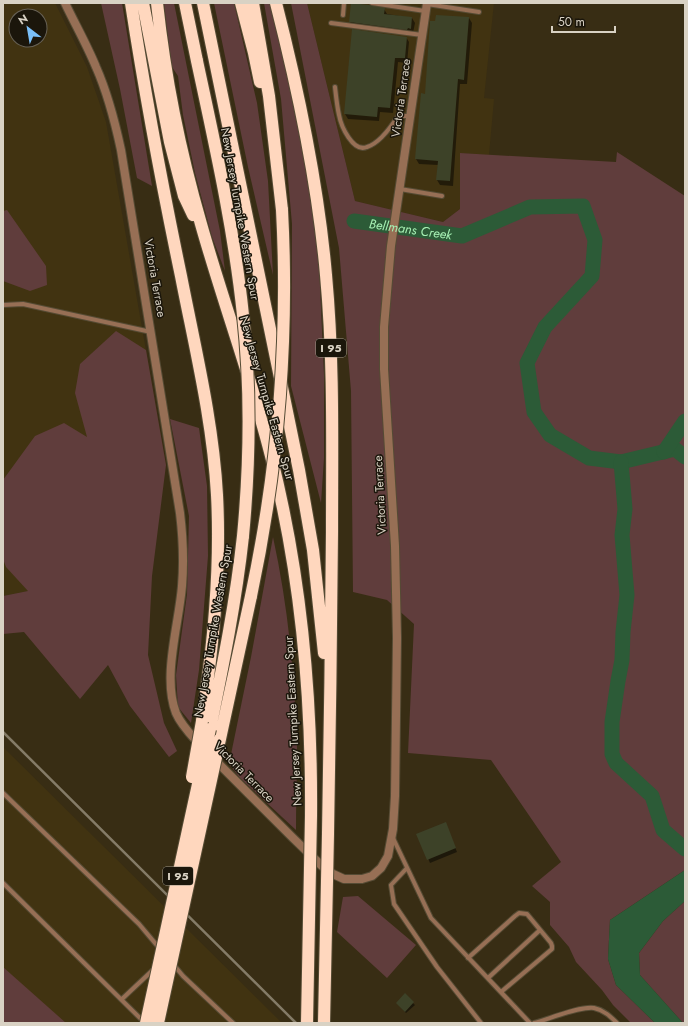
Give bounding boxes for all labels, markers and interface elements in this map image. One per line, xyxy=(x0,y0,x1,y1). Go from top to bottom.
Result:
north arrow xyxy=(8,8,48,48)
scale bar xyxy=(552,8,615,34)
text: N xyxy=(15,10,31,29)
text: 50 m xyxy=(558,13,585,31)
street label: Victoria Terrace xyxy=(387,57,415,139)
street label: New Jersey Turnpike Western Spur xyxy=(216,126,264,303)
water label: Bellmans Creek xyxy=(368,214,454,244)
street label: Victoria Terrace xyxy=(139,237,171,319)
street label: New Jersey Turnpike Eastern Spur xyxy=(235,314,299,483)
road number: I 95 xyxy=(316,339,346,357)
street label: Victoria Terrace xyxy=(369,455,391,535)
street label: New Jersey Turnpike Western Spur xyxy=(189,542,237,719)
street label: New Jersey Turnpike Eastern Spur xyxy=(280,635,306,806)
street label: Victoria Terrace xyxy=(210,738,278,806)
road number: I 95 xyxy=(163,867,193,885)

